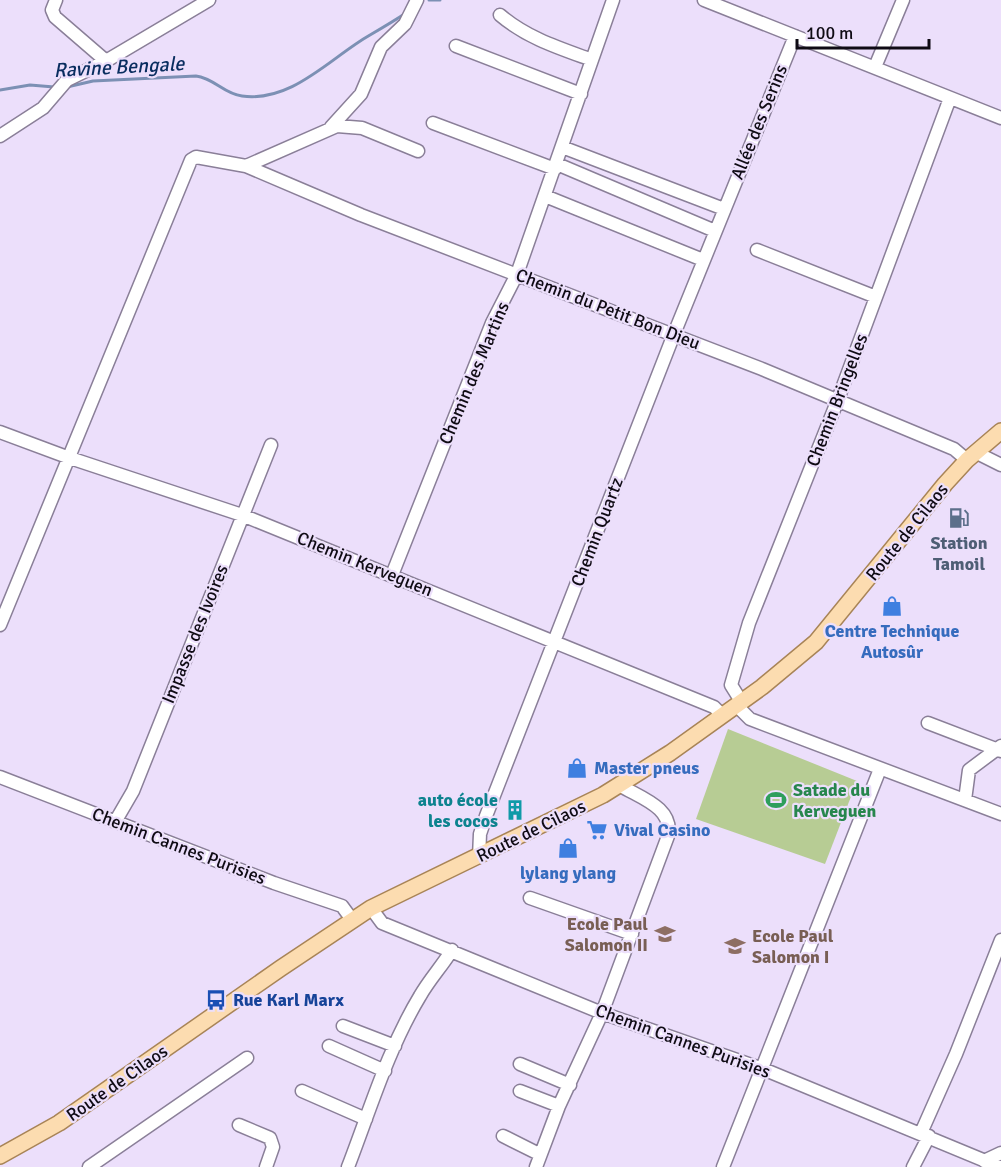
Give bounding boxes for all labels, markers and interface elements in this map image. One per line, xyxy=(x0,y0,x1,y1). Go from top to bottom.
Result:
scale bar xyxy=(797,12,929,50)
text: 100 m xyxy=(806,22,853,44)
water label: Ravine Bengale xyxy=(53,51,186,83)
street label: Allée des Serins xyxy=(726,61,792,183)
street label: Chemin du Petit Bon Dieu xyxy=(513,264,703,354)
street label: Chemin des Martins xyxy=(434,298,514,448)
street label: Chemin Bringelles xyxy=(802,330,872,470)
street label: Chemin Quartz xyxy=(566,474,628,590)
street label: Route de Cilaos xyxy=(861,479,953,585)
fuel station icon: Station Tamoil xyxy=(947,506,971,530)
street label: Chemin Kerveguen xyxy=(294,527,436,601)
place label: Station Tamoil xyxy=(930,532,988,575)
street label: Impasse des Ivoires xyxy=(157,561,233,707)
shop icon: Centre Technique Autosûr xyxy=(880,594,904,618)
place label: Centre Technique Autosûr xyxy=(825,620,959,663)
shop icon: Master pneus xyxy=(565,756,589,780)
place label: Master pneus xyxy=(594,757,699,779)
place label: Satade du Kerveguen xyxy=(793,779,877,822)
sports icon: Satade du Kerveguen xyxy=(764,788,788,812)
place label: auto école les cocos xyxy=(418,789,498,832)
street label: Route de Cilaos xyxy=(473,795,589,867)
building icon: auto école les cocos xyxy=(503,798,527,822)
street label: Chemin Cannes Purisies xyxy=(89,803,269,889)
supermarket icon: Vival Casino xyxy=(585,818,609,842)
place label: Vival Casino xyxy=(614,819,710,841)
shop icon: lylang ylang xyxy=(556,836,580,860)
place label: lylang ylang xyxy=(520,862,616,884)
place label: Ecole Paul Salomon II xyxy=(565,913,648,956)
school or university icon: Ecole Paul Salomon II xyxy=(653,922,677,946)
place label: Ecole Paul Salomon I xyxy=(752,925,834,968)
school or university icon: Ecole Paul Salomon I xyxy=(723,934,747,958)
bus stop icon: Rue Karl Marx xyxy=(204,988,228,1012)
place label: Rue Karl Marx xyxy=(233,989,344,1011)
street label: Chemin Cannes Purisies xyxy=(593,999,773,1083)
street label: Route de Cilaos xyxy=(62,1040,172,1126)

